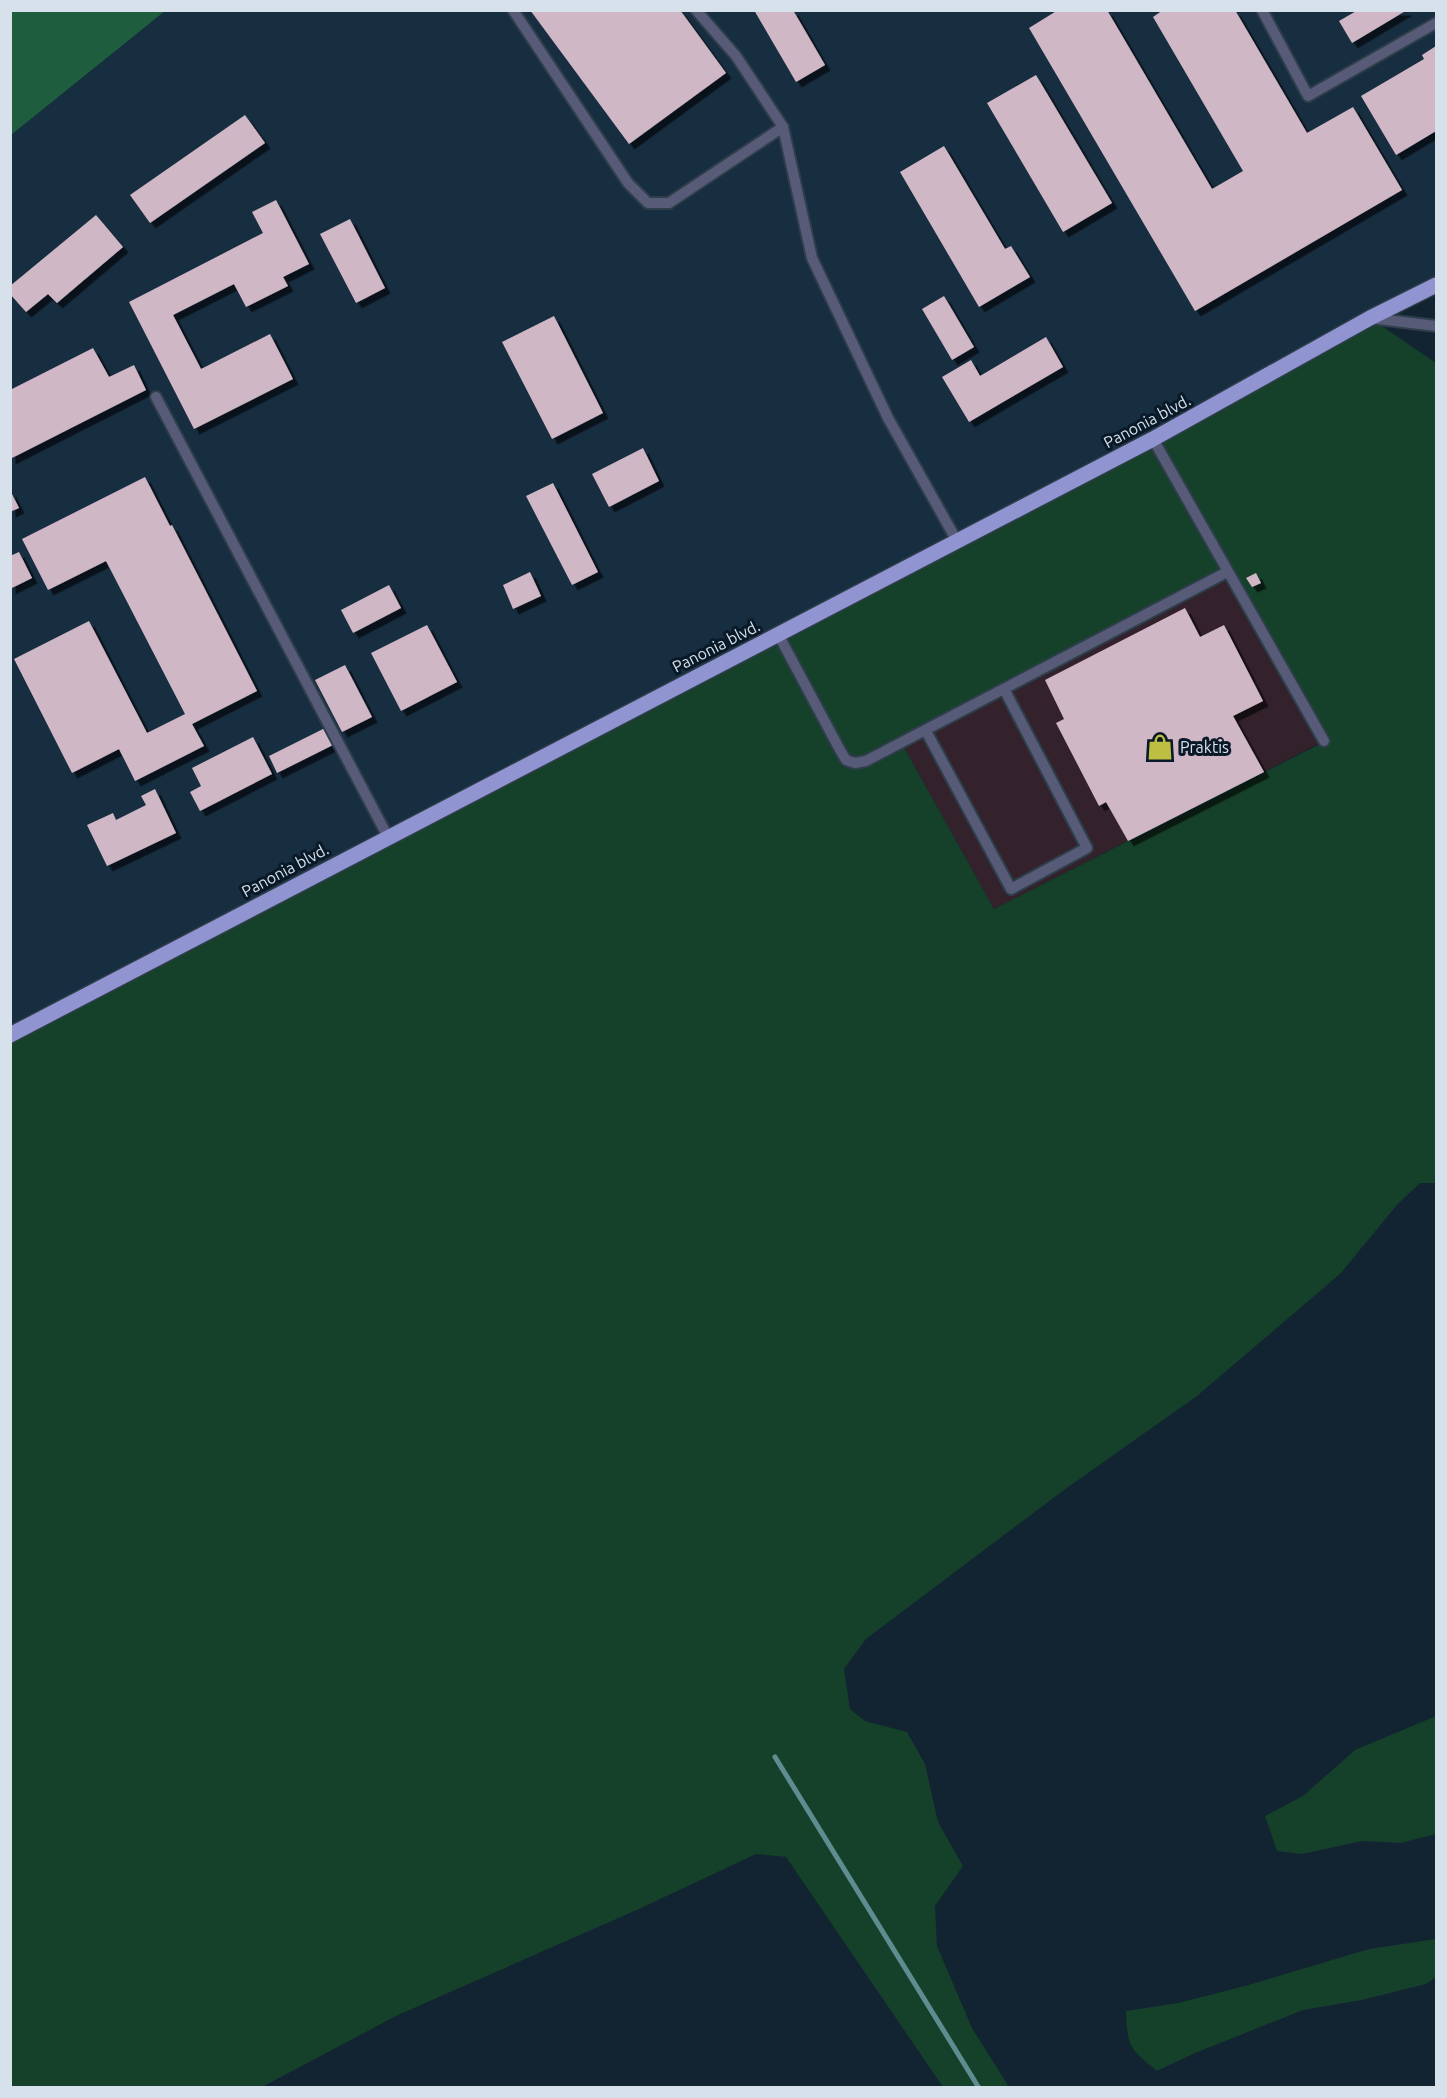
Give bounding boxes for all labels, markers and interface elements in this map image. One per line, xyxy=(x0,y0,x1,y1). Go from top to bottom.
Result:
street label: Panonia blvd. xyxy=(1101,391,1193,451)
street label: Panonia blvd. xyxy=(669,616,763,676)
shop icon: Praktis xyxy=(1145,732,1175,762)
place label: Praktis xyxy=(1180,738,1229,756)
street label: Panonia blvd. xyxy=(239,840,331,900)

